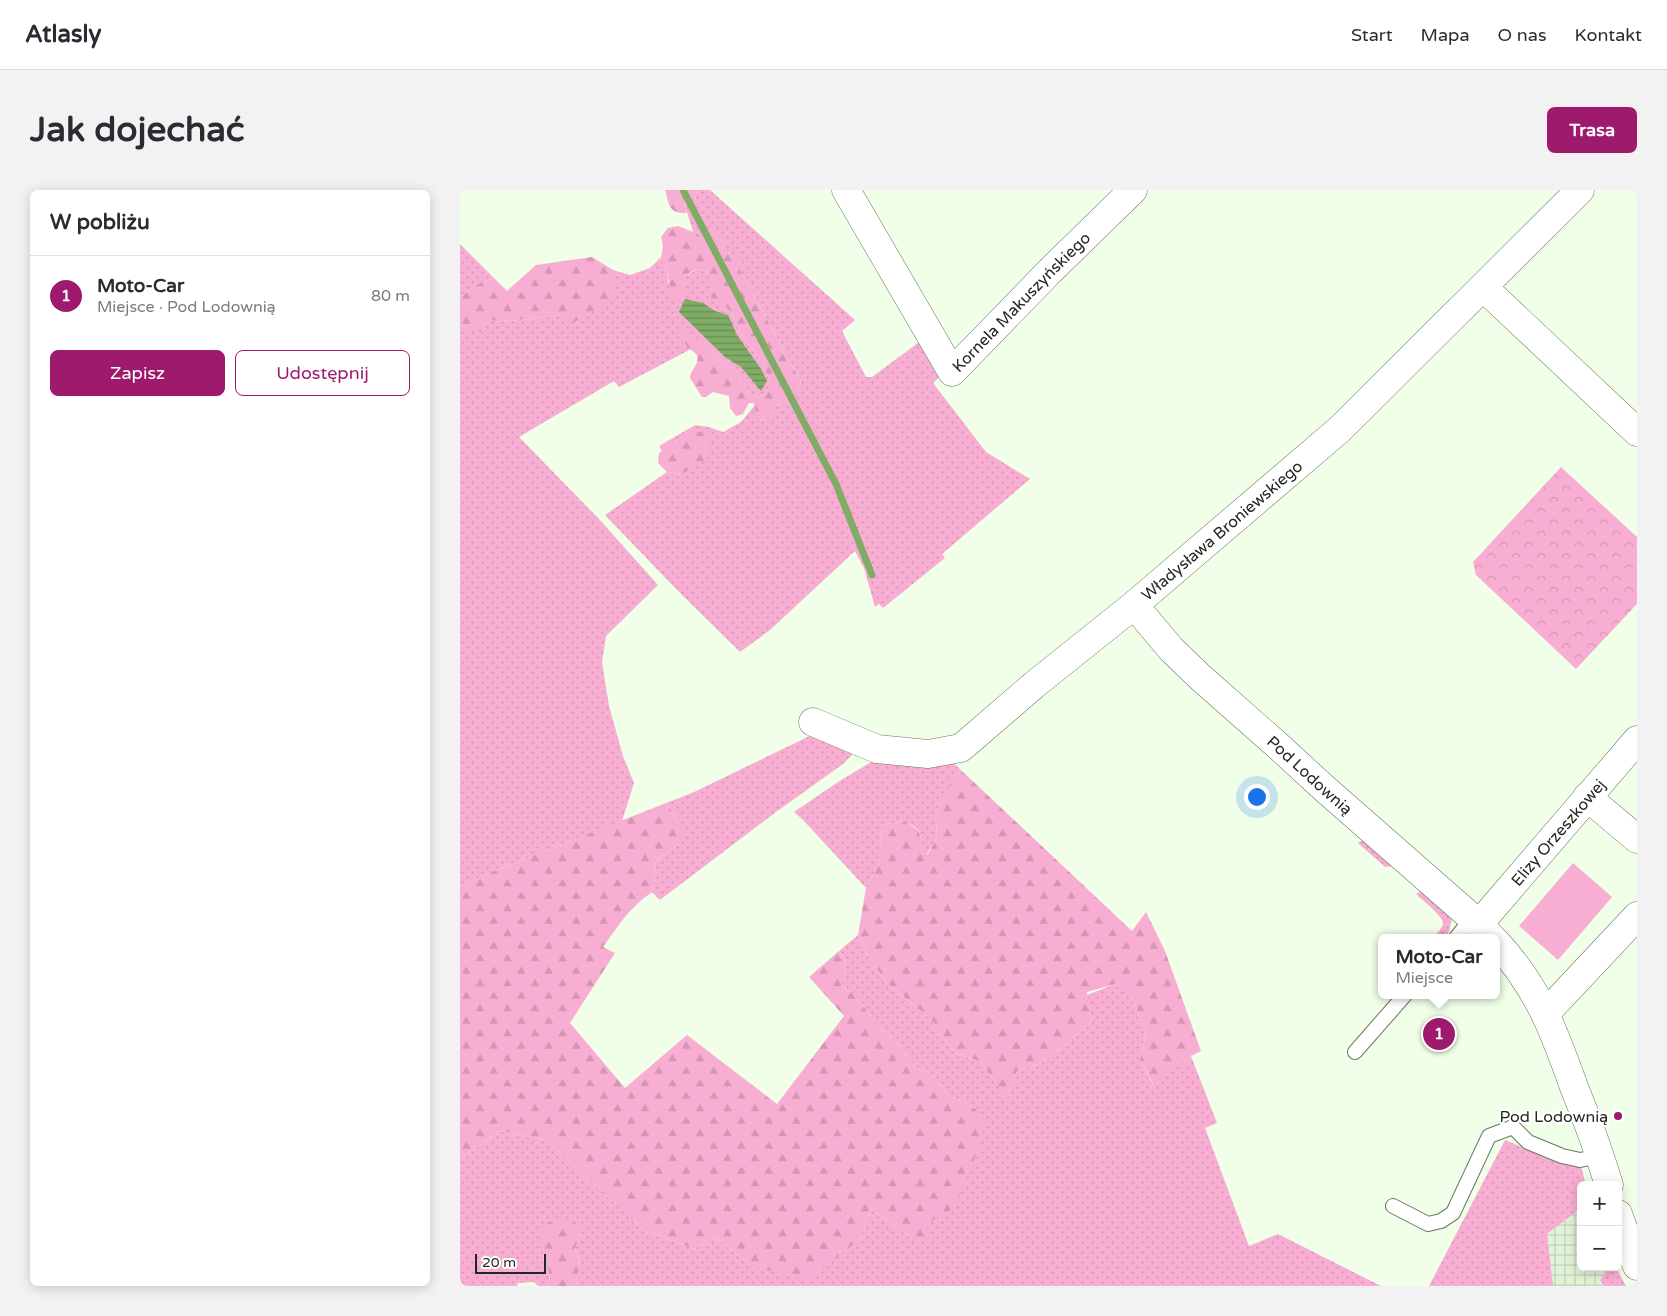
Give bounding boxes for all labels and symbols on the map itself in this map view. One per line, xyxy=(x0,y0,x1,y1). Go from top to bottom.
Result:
street label: Kornela Makuszyńskiego xyxy=(948,228,1095,377)
street label: Władysława Broniewskiego xyxy=(1138,456,1307,605)
street label: Pod Lodownią xyxy=(1262,732,1356,819)
street label: Elizy Orzeszkowej xyxy=(1507,775,1610,890)
your location xyxy=(1244,784,1270,810)
pin: 1 xyxy=(1423,1015,1455,1053)
place label: Pod Lodownią xyxy=(1500,1107,1608,1127)
marker: Pod Lodownią xyxy=(1612,1110,1624,1122)
scale bar xyxy=(475,1251,546,1274)

